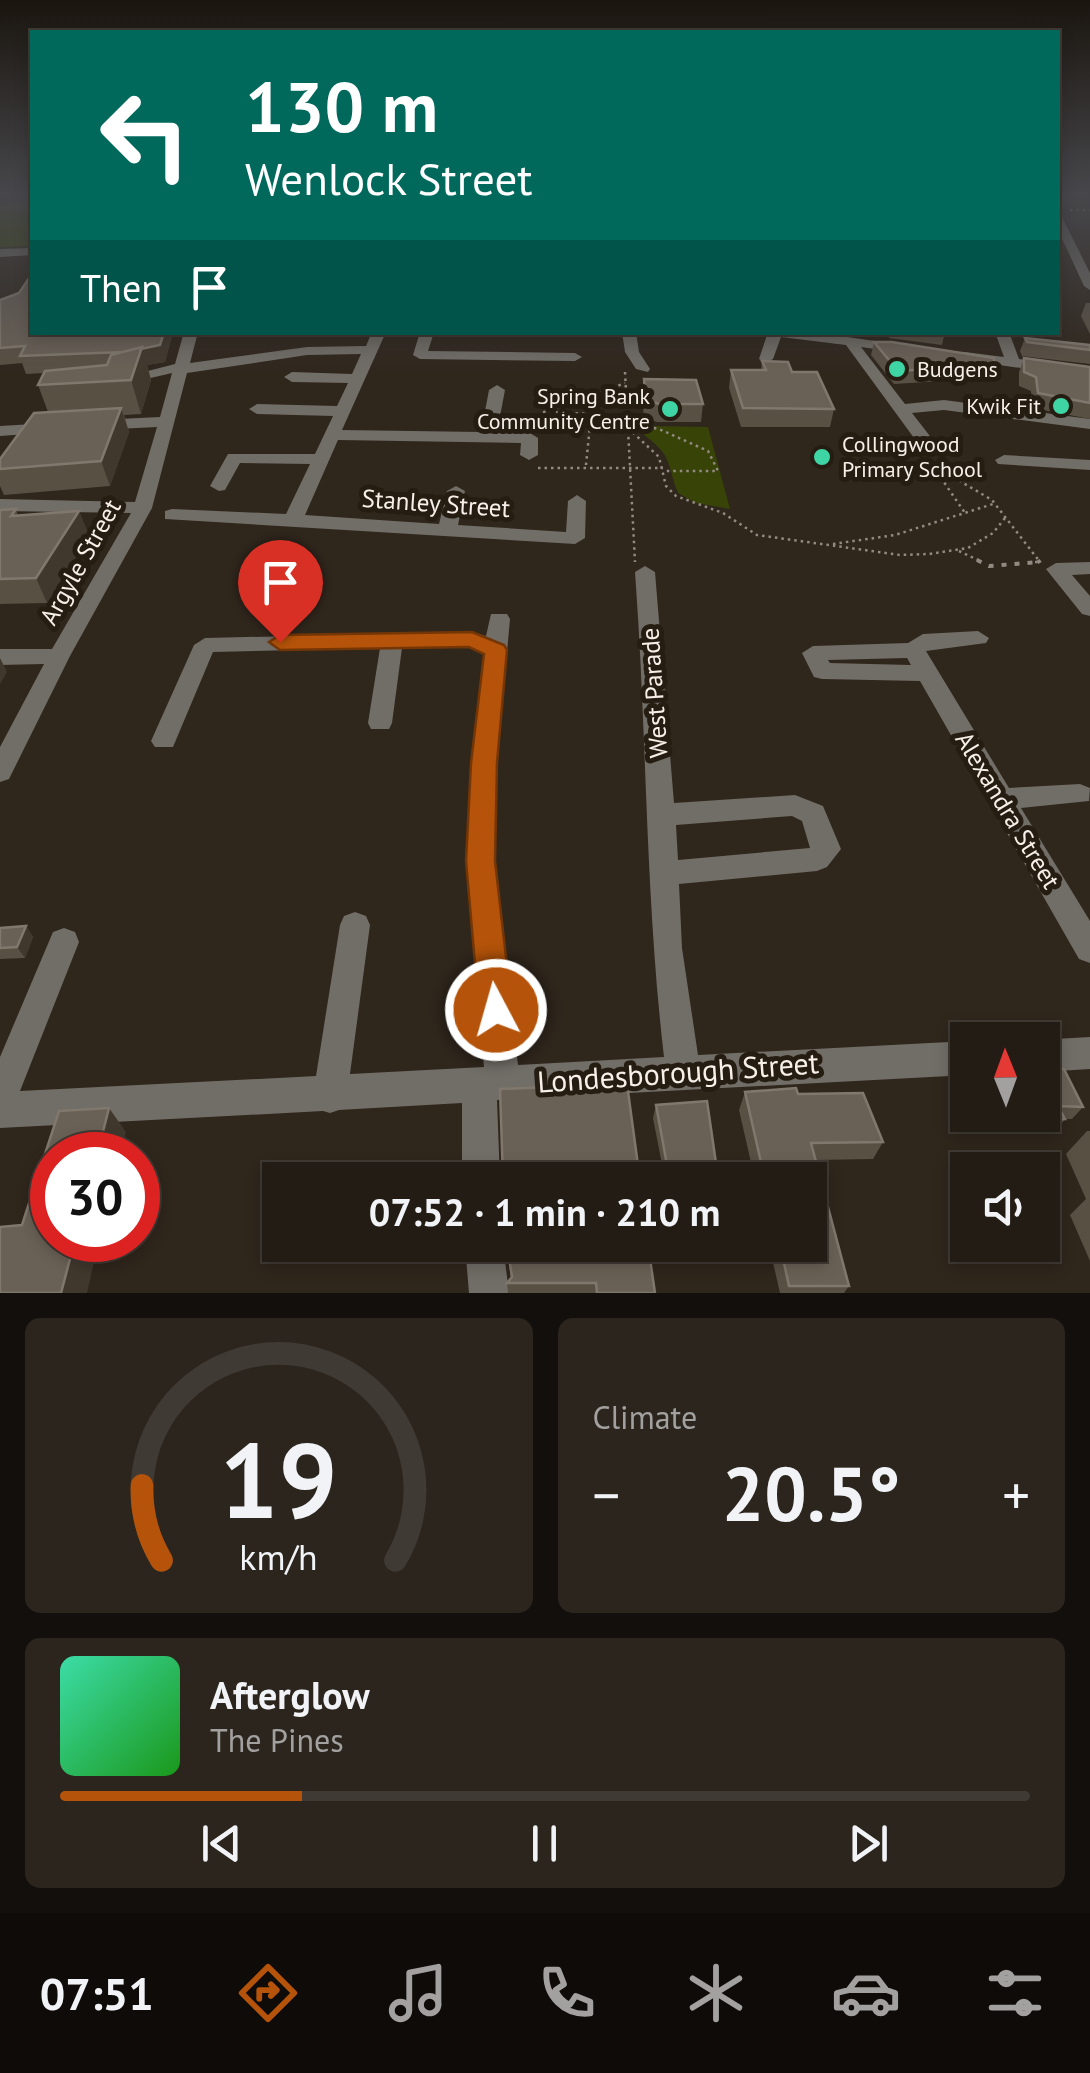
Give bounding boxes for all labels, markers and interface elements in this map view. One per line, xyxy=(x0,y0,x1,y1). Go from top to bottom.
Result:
text: 130 m xyxy=(245,61,438,151)
icon: left xyxy=(80,70,210,200)
text: Wenlock Street xyxy=(245,149,533,207)
icon: arrive xyxy=(182,260,237,315)
text: Then xyxy=(80,263,162,312)
place label: Budgens xyxy=(917,355,998,383)
marker: Budgens xyxy=(886,358,908,380)
place label: Spring Bank Community Centre xyxy=(477,382,650,435)
place label: Kwik Fit xyxy=(966,392,1042,420)
marker: Kwik Fit xyxy=(1050,395,1072,417)
marker: Spring Bank Community Centre xyxy=(659,398,681,420)
place label: Collingwood Primary School xyxy=(842,430,983,483)
marker: Collingwood Primary School xyxy=(811,446,833,468)
street label: Stanley Street xyxy=(361,482,512,524)
street label: Argyle Street xyxy=(32,493,128,630)
pin xyxy=(238,540,323,643)
icon: arrive xyxy=(253,555,308,610)
street label: West Parade xyxy=(633,627,675,759)
street label: Alexandra Street xyxy=(948,726,1068,895)
position arrow xyxy=(444,958,548,1062)
north arrow xyxy=(950,1022,1060,1132)
map controls xyxy=(950,1022,1060,1262)
street label: Londesborough Street xyxy=(536,1042,820,1101)
speed limit sign: 30 xyxy=(30,1132,160,1262)
button: sound xyxy=(950,1152,1060,1262)
text: 07:52 · 1 min · 210 m xyxy=(369,1187,720,1236)
text: Climate xyxy=(593,1396,697,1438)
text: 19 xyxy=(220,1412,338,1547)
text: 20.5° xyxy=(722,1445,901,1542)
text: − xyxy=(593,1459,620,1530)
text: + xyxy=(1002,1459,1030,1530)
text: km/h xyxy=(240,1534,318,1580)
text: Afterglow xyxy=(210,1670,370,1719)
text: The Pines xyxy=(210,1719,344,1761)
icon: previous xyxy=(194,1816,249,1871)
icon: pause xyxy=(517,1816,572,1871)
icon: next xyxy=(841,1816,896,1871)
icon: directions xyxy=(233,1958,303,2028)
icon: music xyxy=(383,1958,453,2028)
icon: phone xyxy=(532,1958,602,2028)
icon: climate xyxy=(681,1958,751,2028)
icon: car xyxy=(831,1958,901,2028)
icon: filters xyxy=(980,1958,1050,2028)
text: 07:51 xyxy=(40,1964,154,2022)

